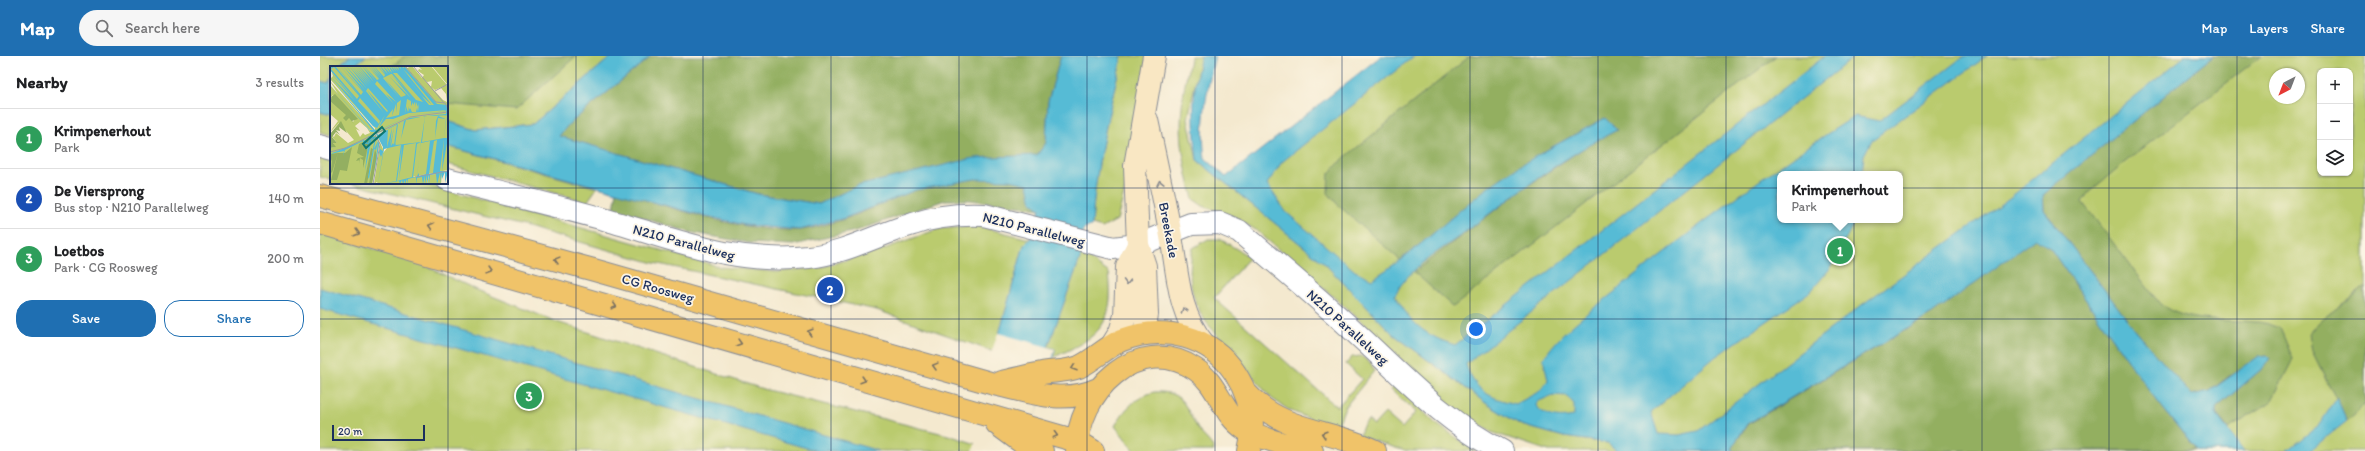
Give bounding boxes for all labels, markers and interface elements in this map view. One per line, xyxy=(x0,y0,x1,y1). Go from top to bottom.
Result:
search box xyxy=(79,10,359,46)
text: Map xyxy=(20,17,55,40)
icon: search xyxy=(93,17,115,39)
text: Search here xyxy=(125,19,200,37)
text: Map xyxy=(2202,20,2227,37)
text: Layers xyxy=(2249,20,2288,37)
text: Share xyxy=(2310,20,2345,37)
inset map xyxy=(330,66,448,184)
north arrow xyxy=(2269,68,2305,104)
map controls xyxy=(2317,68,2353,176)
button: + xyxy=(2317,68,2353,104)
text: Nearby xyxy=(16,72,68,92)
text: 3 results xyxy=(255,75,304,90)
button: − xyxy=(2317,104,2353,140)
text: Krimpenerhout xyxy=(54,122,151,140)
text: 1 xyxy=(26,131,32,146)
text: 80 m xyxy=(275,131,304,146)
text: Park xyxy=(54,140,80,155)
button: layers xyxy=(2317,140,2353,176)
popup xyxy=(1777,171,1903,223)
one-way arrow xyxy=(1157,180,1165,186)
text: Krimpenerhout xyxy=(1791,181,1889,199)
text: De Viersprong xyxy=(54,182,144,200)
text: 2 xyxy=(26,191,32,206)
text: 140 m xyxy=(268,191,304,206)
text: Park xyxy=(1791,199,1817,214)
text: Bus stop · N210 Parallelweg xyxy=(54,200,209,215)
street label: Breekade xyxy=(1155,201,1182,260)
street label: N210 Parallelweg xyxy=(981,209,1088,251)
street label: N210 Parallelweg xyxy=(631,221,737,264)
one-way arrow xyxy=(428,222,435,231)
one-way arrow xyxy=(354,229,361,237)
pin: 1 xyxy=(1827,236,1853,266)
text: Loetbos xyxy=(54,242,104,260)
text: 3 xyxy=(25,251,33,266)
text: 200 m xyxy=(267,251,304,266)
one-way arrow xyxy=(553,256,560,265)
text: Park · CG Roosweg xyxy=(54,260,158,275)
one-way arrow xyxy=(485,266,492,275)
street label: CG Roosweg xyxy=(620,270,697,307)
pin: 2 xyxy=(817,275,843,305)
one-way arrow xyxy=(1122,279,1131,285)
street label: N210 Parallelweg xyxy=(1303,286,1393,369)
button: Save xyxy=(16,300,156,337)
button: Share xyxy=(164,300,304,337)
one-way arrow xyxy=(610,301,617,310)
one-way arrow xyxy=(1181,307,1189,314)
your location xyxy=(1466,319,1486,339)
one-way arrow xyxy=(807,328,814,337)
one-way arrow xyxy=(735,338,742,347)
one-way arrow xyxy=(932,362,939,371)
one-way arrow xyxy=(1070,364,1077,372)
one-way arrow xyxy=(859,375,866,384)
pin: 3 xyxy=(516,381,542,411)
scale bar xyxy=(332,423,425,442)
text: 20 m xyxy=(338,425,362,438)
one-way arrow xyxy=(1051,430,1058,439)
one-way arrow xyxy=(1321,431,1328,439)

